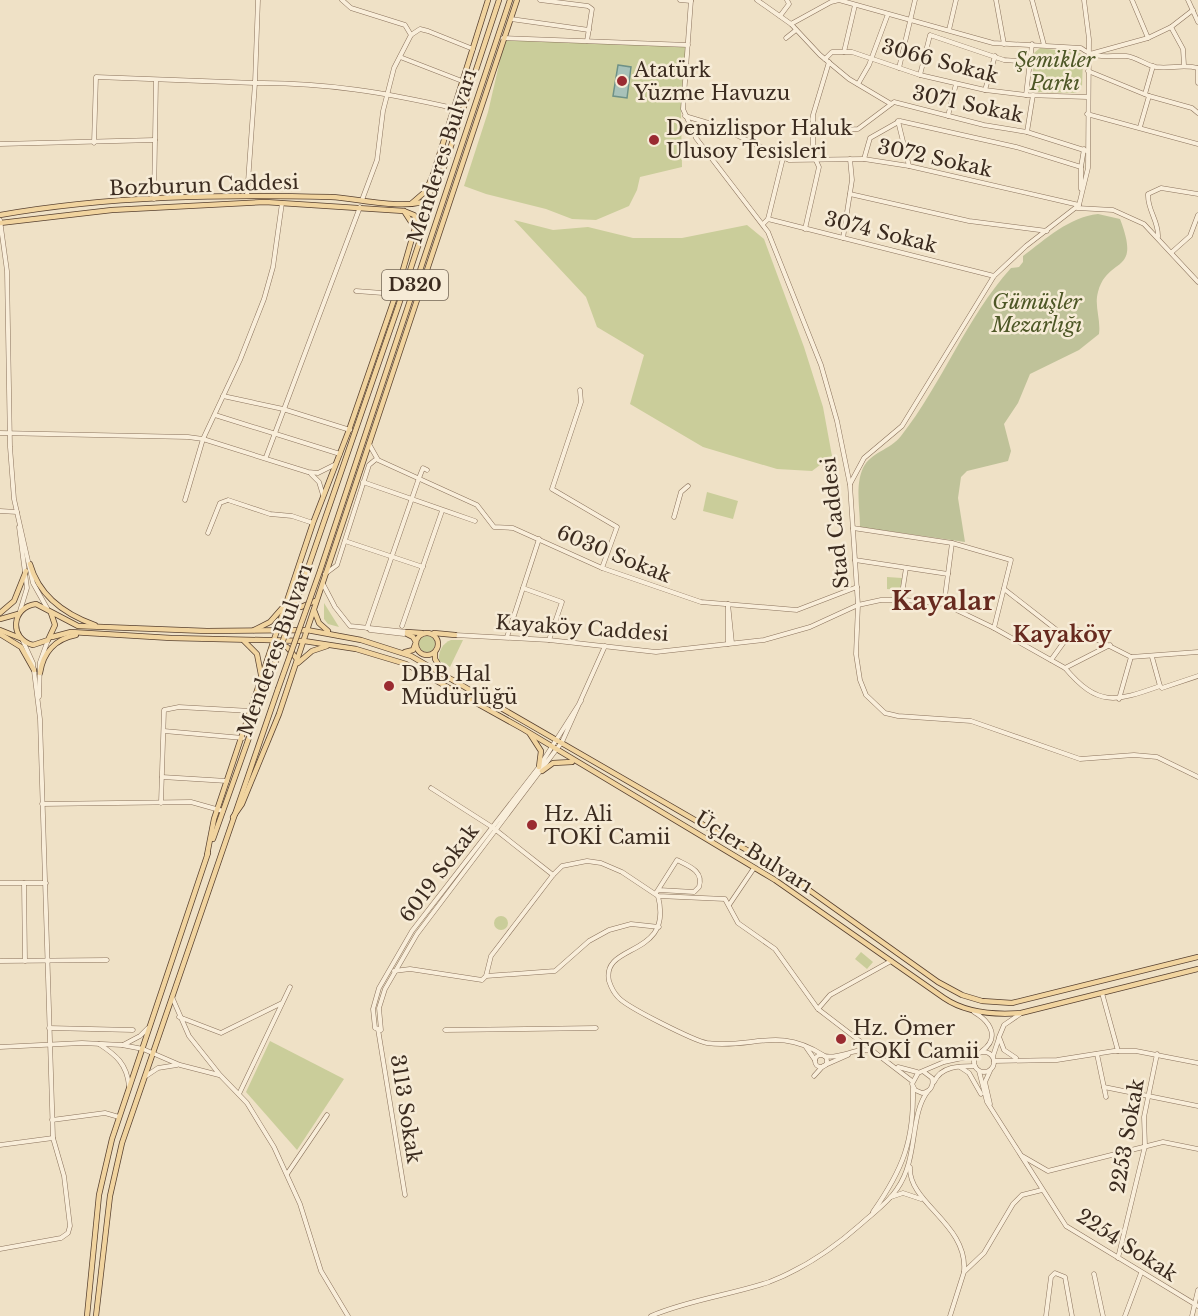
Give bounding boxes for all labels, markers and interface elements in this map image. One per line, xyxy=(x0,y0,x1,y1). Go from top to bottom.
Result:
street label: 3066 Sokak xyxy=(879,34,1002,88)
park label: Şemikler Parkı xyxy=(1015,48,1096,95)
place label: Atatürk Yüzme Havuzu xyxy=(633,58,790,105)
street label: Menderes Bulvarı xyxy=(403,66,482,246)
marker: Atatürk Yüzme Havuzu xyxy=(615,74,629,88)
street label: 3071 Sokak xyxy=(910,81,1026,128)
place label: Denizlispor Haluk Ulusoy Tesisleri xyxy=(666,116,853,163)
marker: Denizlispor Haluk Ulusoy Tesisleri xyxy=(647,133,661,147)
street label: 3072 Sokak xyxy=(876,134,995,182)
street label: Bozburun Caddesi xyxy=(109,170,299,200)
street label: 3074 Sokak xyxy=(822,206,941,258)
road number: D320 xyxy=(382,270,448,300)
park label: Gümüşler Mezarlığı xyxy=(991,290,1083,337)
street label: Stad Caddesi xyxy=(816,456,854,590)
street label: 6030 Sokak xyxy=(553,520,675,588)
street label: Menderes Bulvarı xyxy=(233,560,317,739)
district label: Kayalar xyxy=(891,585,995,617)
street label: Kayaköy Caddesi xyxy=(495,610,670,646)
district label: Kayaköy xyxy=(1013,621,1112,648)
place label: DBB Hal Müdürlüğü xyxy=(401,662,518,709)
marker: DBB Hal Müdürlüğü xyxy=(382,679,396,693)
place label: Hz. Ali TOKİ Camii xyxy=(544,802,671,849)
street label: Üçler Bulvarı xyxy=(691,805,818,898)
marker: Hz. Ali TOKİ Camii xyxy=(525,818,539,832)
street label: 6019 Sokak xyxy=(394,819,484,927)
place label: Hz. Ömer TOKİ Camii xyxy=(853,1015,980,1063)
marker: Hz. Ömer TOKİ Camii xyxy=(834,1032,848,1046)
street label: 3113 Sokak xyxy=(386,1053,427,1166)
street label: 2253 Sokak xyxy=(1105,1076,1149,1195)
street label: 2254 Sokak xyxy=(1072,1204,1182,1287)

